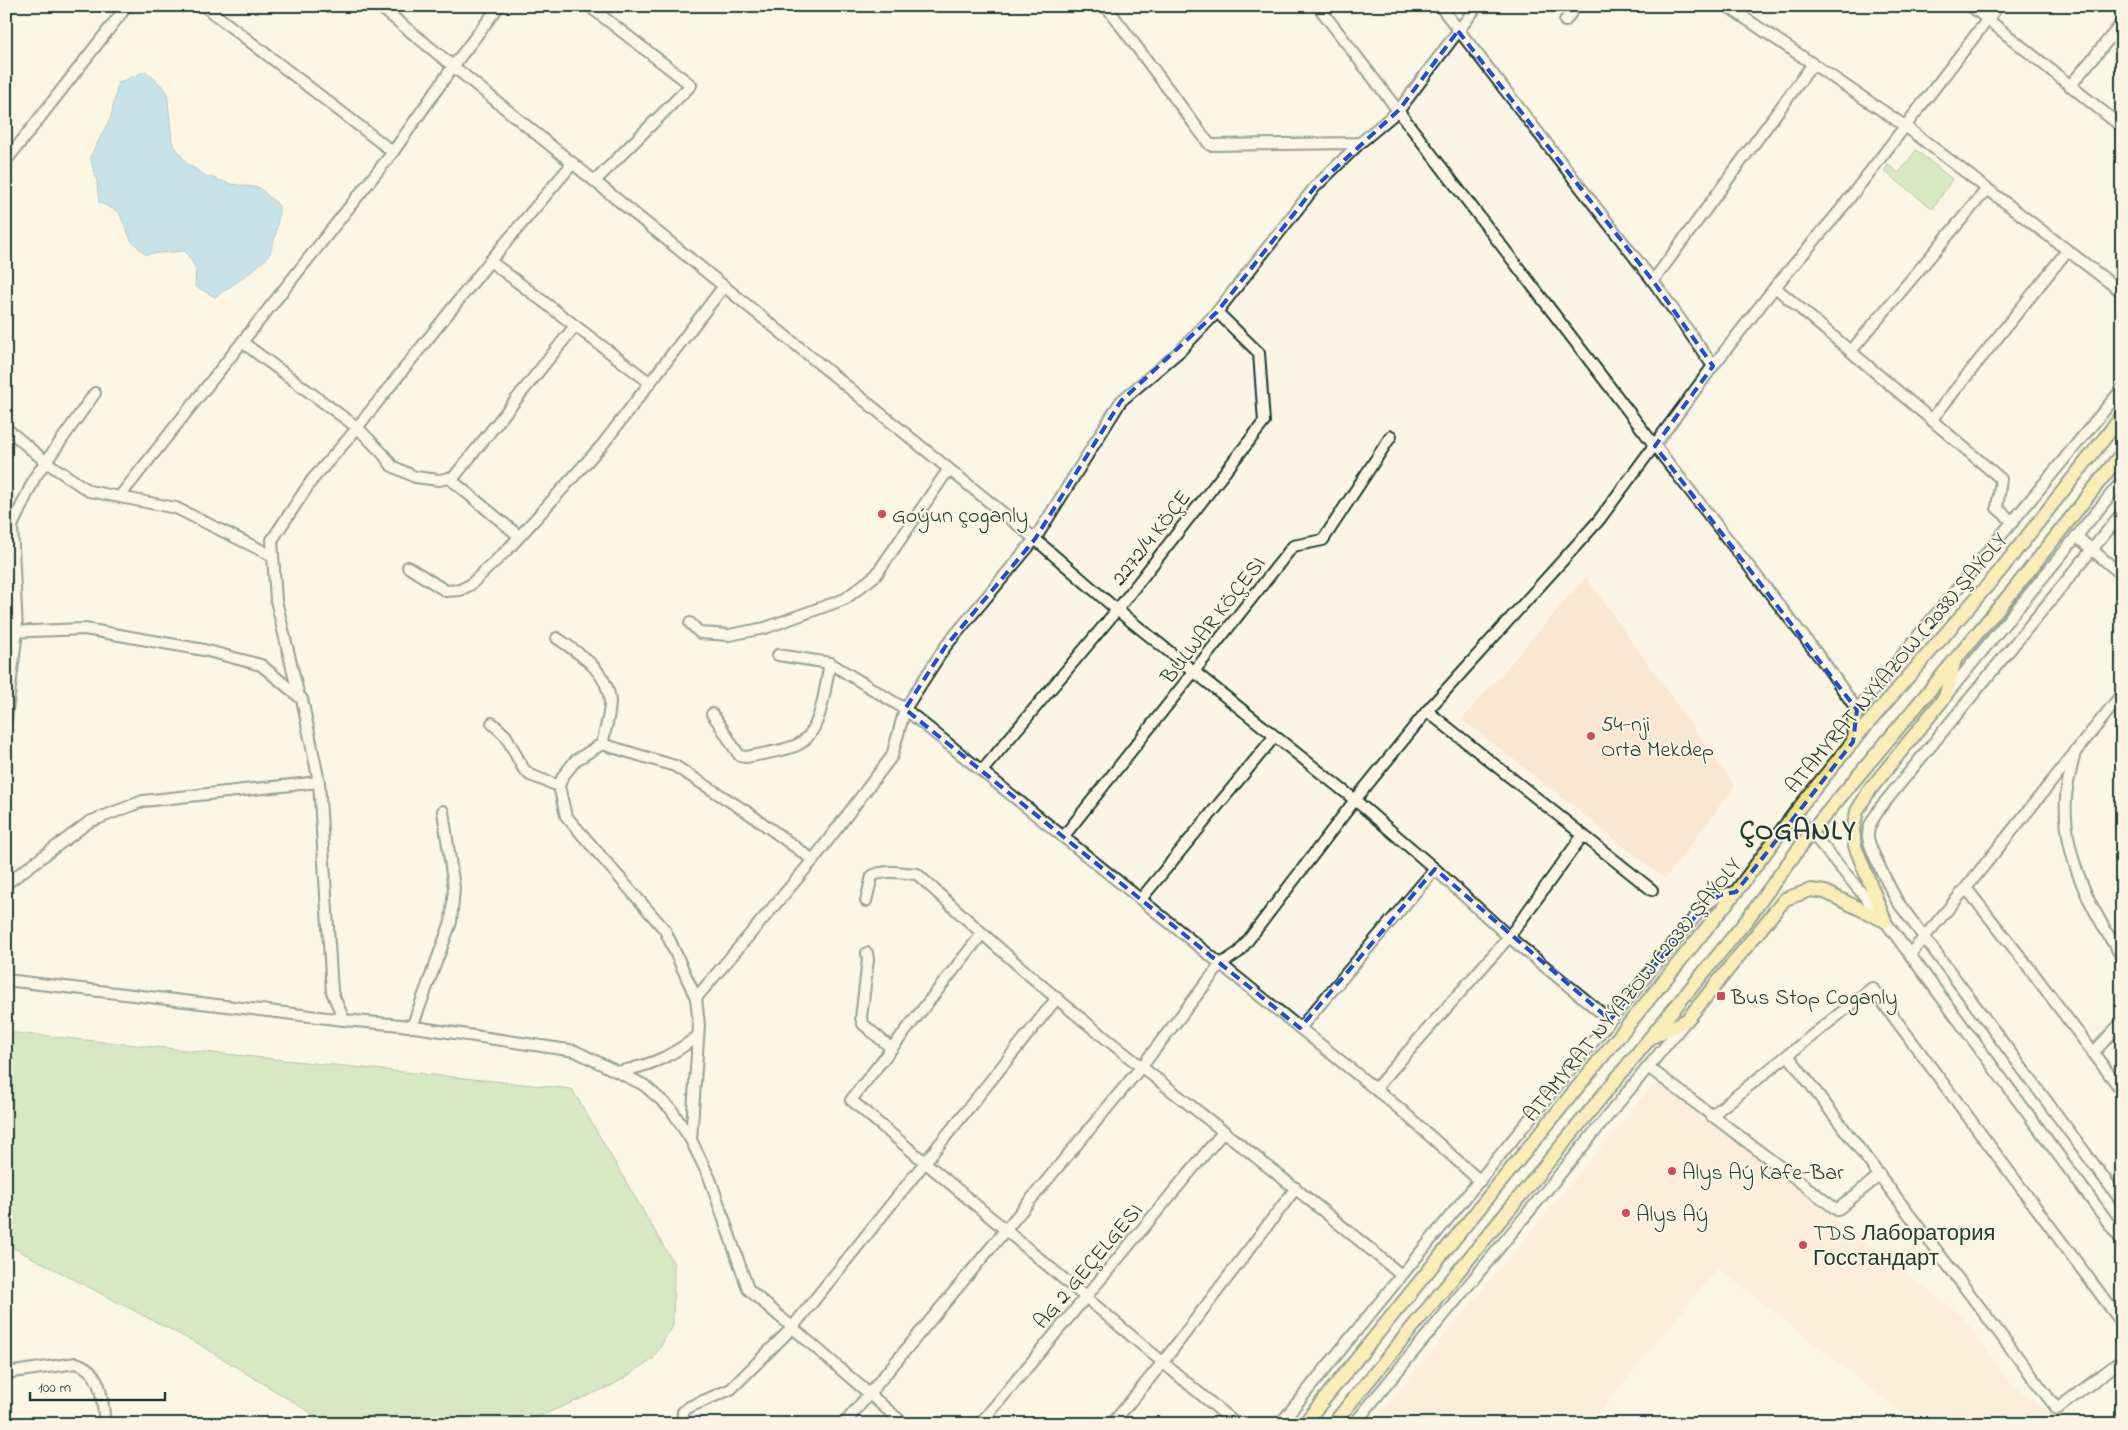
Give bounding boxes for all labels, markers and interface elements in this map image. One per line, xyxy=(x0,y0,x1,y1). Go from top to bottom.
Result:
street label: 2272/4 KÖÇE xyxy=(1105,484,1200,594)
place label: Goýun çoganly xyxy=(892,501,1028,534)
marker: Goýun çoganly xyxy=(876,508,888,520)
street label: ATAMYRAT NYÝAZOW (2038) ŞAÝOLY xyxy=(1778,526,2016,801)
street label: BULWAR KÖÇESI xyxy=(1153,550,1275,693)
place label: 54-nji Orta Mekdep xyxy=(1601,710,1714,767)
marker: 54-nji Orta Mekdep xyxy=(1585,730,1597,742)
district label: ÇOGANLY xyxy=(1740,812,1857,853)
street label: ATAMYRAT NYÝAZOW (2038) ŞAÝOLY xyxy=(1516,852,1750,1130)
place label: Bus Stop Coganly xyxy=(1730,983,1898,1016)
marker: Bus Stop Coganly xyxy=(1715,990,1727,1002)
place label: Alys Aý Kafe-Bar xyxy=(1682,1158,1844,1191)
marker: Alys Aý Kafe-Bar xyxy=(1666,1165,1678,1177)
street label: AG 2 GEÇELGESI xyxy=(1027,1197,1152,1337)
place label: Alys Aý xyxy=(1636,1200,1708,1233)
marker: Alys Aý xyxy=(1620,1207,1632,1219)
place label: TDS Лаборатория Госстандарт xyxy=(1813,1219,1995,1276)
marker: TDS Лаборатория Госстандарт xyxy=(1797,1239,1809,1251)
scale bar xyxy=(30,1370,165,1402)
text: 100 m xyxy=(38,1377,71,1399)

